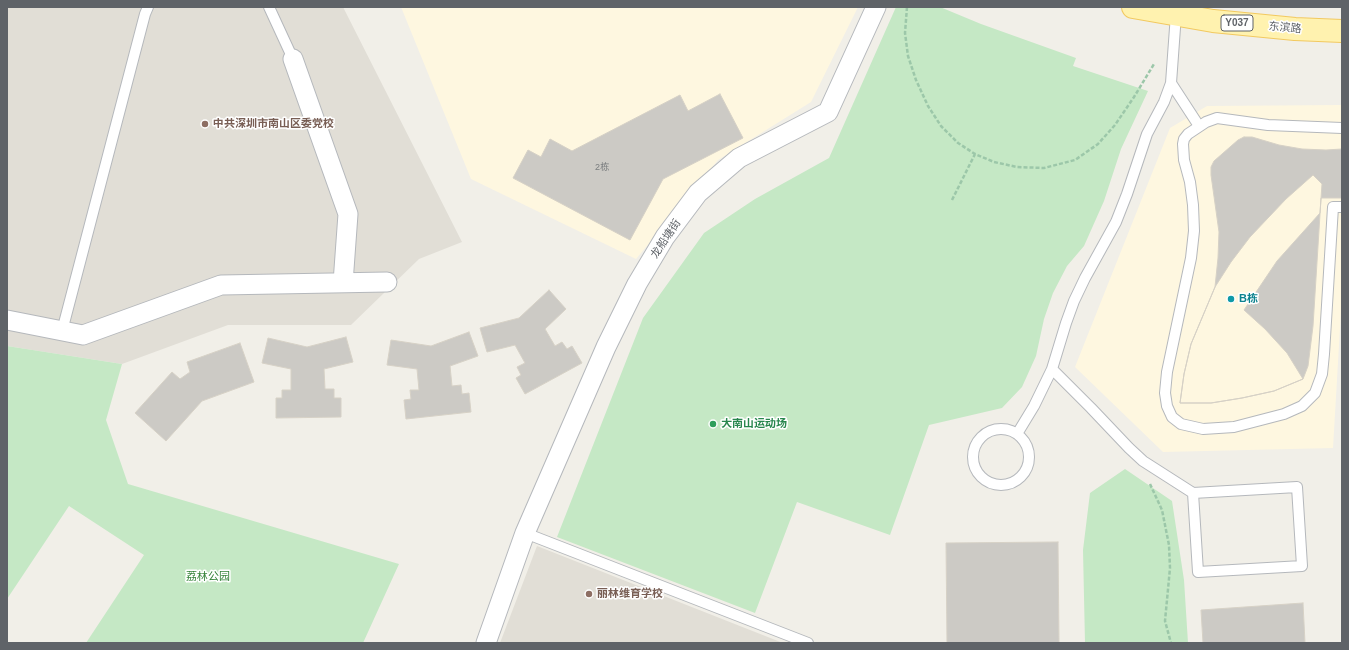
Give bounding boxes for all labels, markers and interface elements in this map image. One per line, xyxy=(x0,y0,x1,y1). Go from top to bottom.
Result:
road number: Y037 xyxy=(1221,15,1253,31)
street label: 东滨路 xyxy=(1268,20,1302,36)
place label: 中共深圳市南山区委党校 xyxy=(213,117,334,131)
marker: 中共深圳市南山区委党校 xyxy=(200,119,210,129)
house number: 2栋 xyxy=(595,163,609,173)
street label: 龙船塘街 xyxy=(648,217,684,261)
place label: B栋 xyxy=(1239,292,1258,306)
marker: B栋 xyxy=(1226,294,1236,304)
place label: 大南山运动场 xyxy=(721,417,787,431)
marker: 大南山运动场 xyxy=(708,419,718,429)
park label: 荔林公园 xyxy=(186,570,230,584)
place label: 丽林维育学校 xyxy=(597,587,663,601)
marker: 丽林维育学校 xyxy=(584,589,594,599)

